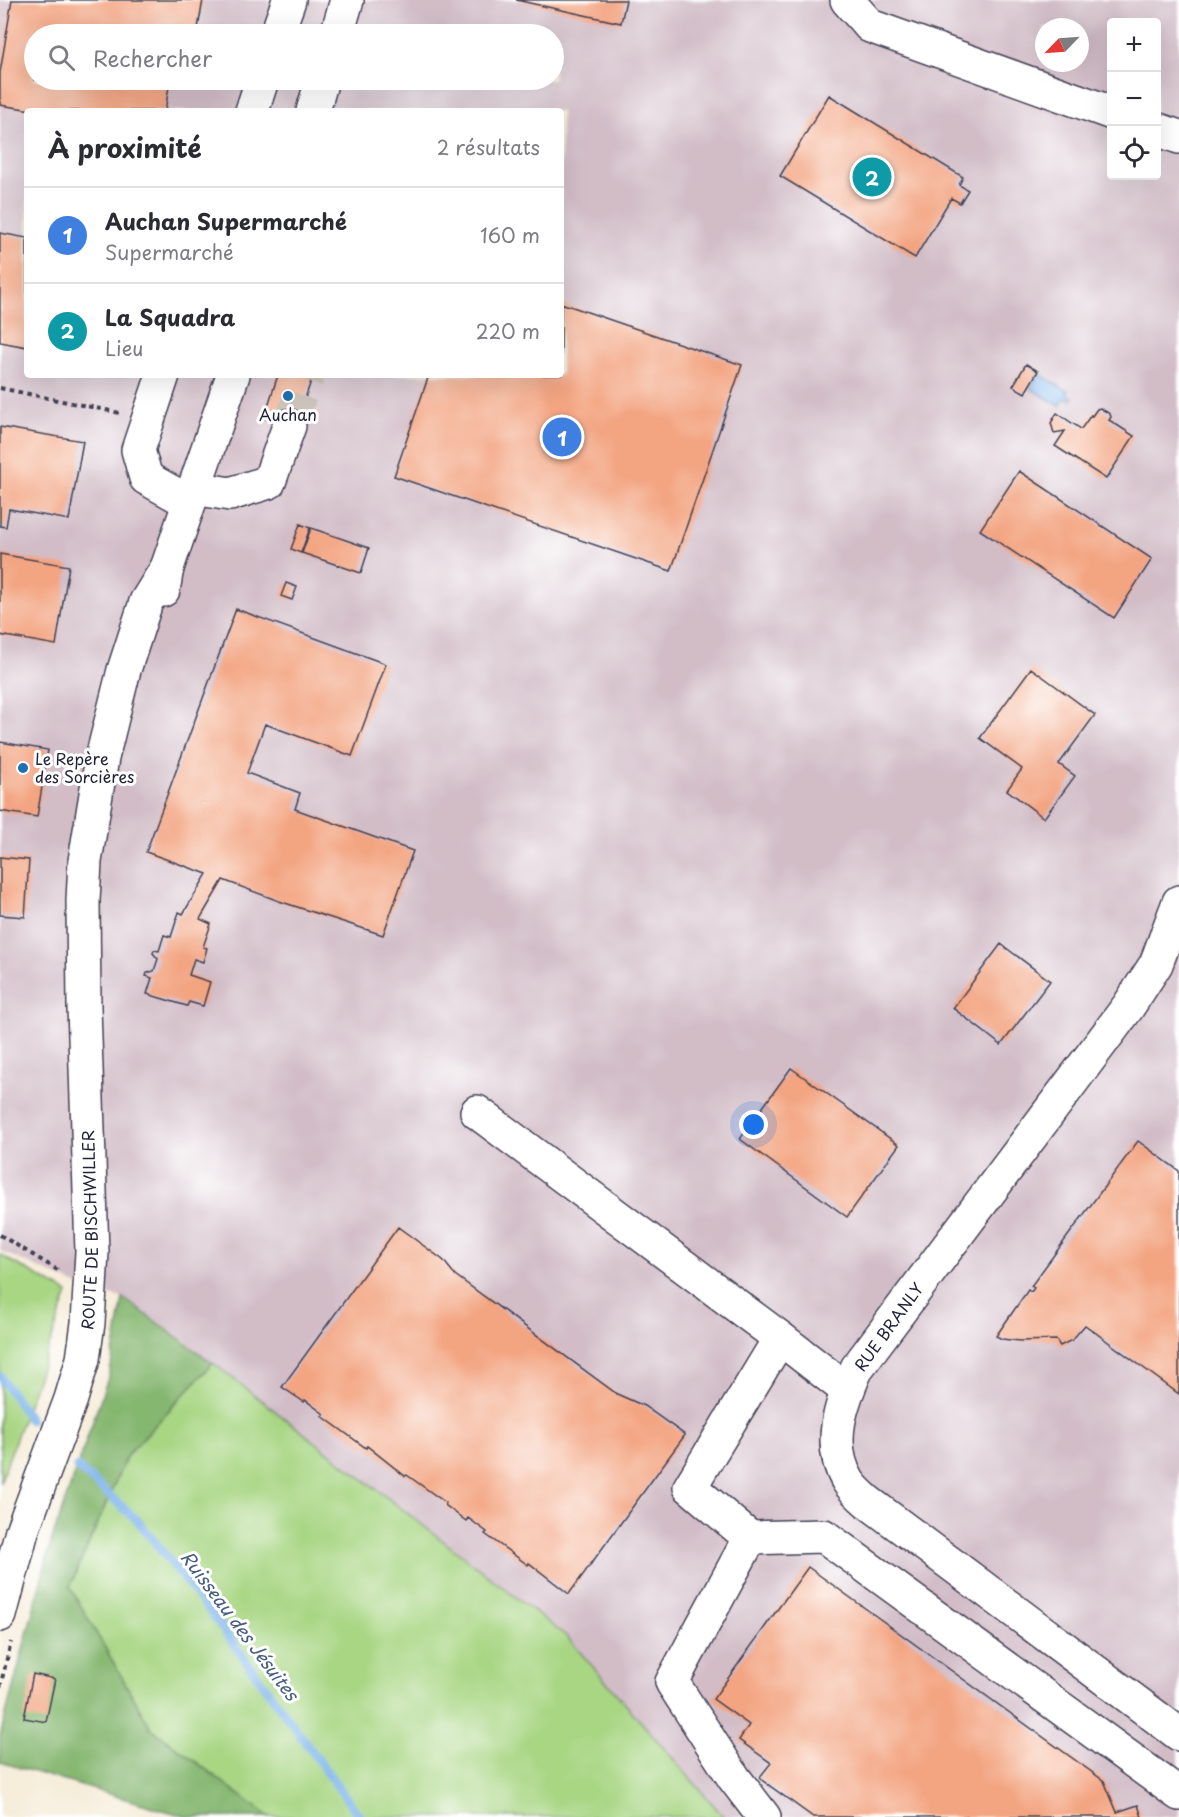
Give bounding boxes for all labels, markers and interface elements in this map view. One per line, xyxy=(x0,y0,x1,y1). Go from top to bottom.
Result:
north arrow xyxy=(1035,18,1089,72)
map controls xyxy=(1107,18,1161,180)
button: + xyxy=(1107,18,1161,72)
search box xyxy=(24,24,564,90)
icon: search xyxy=(45,41,78,74)
text: Rechercher xyxy=(93,41,212,74)
button: − xyxy=(1107,72,1161,126)
button: locate xyxy=(1107,126,1161,180)
text: À proximité xyxy=(48,128,202,167)
text: 2 résultats xyxy=(437,132,540,162)
pin: 2 xyxy=(852,154,892,200)
text: Auchan Supermarché xyxy=(105,204,347,237)
text: 1 xyxy=(63,220,72,250)
text: 160 m xyxy=(480,220,540,250)
text: Supermarché xyxy=(105,237,234,267)
text: La Squadra xyxy=(105,300,235,333)
text: 2 xyxy=(60,316,75,346)
text: 220 m xyxy=(476,316,540,346)
text: Lieu xyxy=(105,333,143,363)
marker: Auchan xyxy=(281,389,295,403)
place label: Auchan xyxy=(259,402,317,426)
pin: 1 xyxy=(542,414,582,460)
place label: Le Repère des Sorcières xyxy=(35,746,134,788)
marker: Le Repère des Sorcières xyxy=(16,761,30,775)
your location xyxy=(739,1110,768,1139)
street label: ROUTE DE BISCHWILLER xyxy=(74,1129,103,1331)
street label: RUE BRANLY xyxy=(848,1277,929,1376)
water label: Ruisseau des Jésuites xyxy=(175,1545,307,1707)

